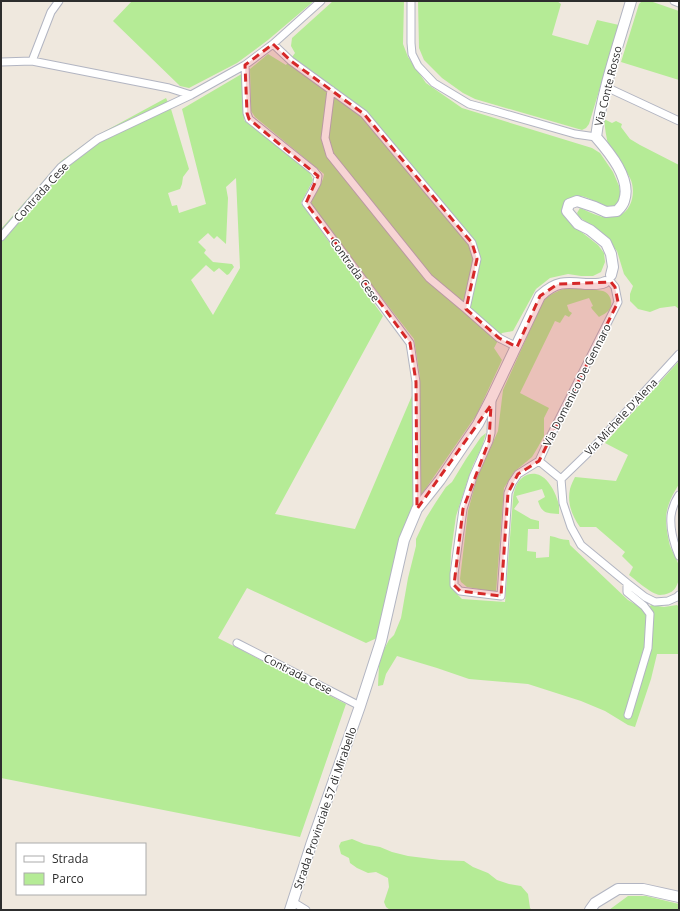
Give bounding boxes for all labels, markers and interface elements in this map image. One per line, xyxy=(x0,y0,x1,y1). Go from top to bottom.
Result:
street label: Via Conte Rosso xyxy=(590,44,625,128)
street label: Contrada Cese xyxy=(10,159,71,225)
street label: Contrada Cese xyxy=(327,235,384,304)
street label: Via Domenico De Gennaro xyxy=(539,321,614,449)
street label: Via Michele D'Alena xyxy=(581,375,660,458)
street label: Contrada Cese xyxy=(261,650,335,697)
street label: Strada Provinciale 57 di Mirabello xyxy=(290,724,360,891)
legend xyxy=(16,843,146,895)
text: Strada xyxy=(52,850,88,867)
text: Parco xyxy=(52,870,84,887)

